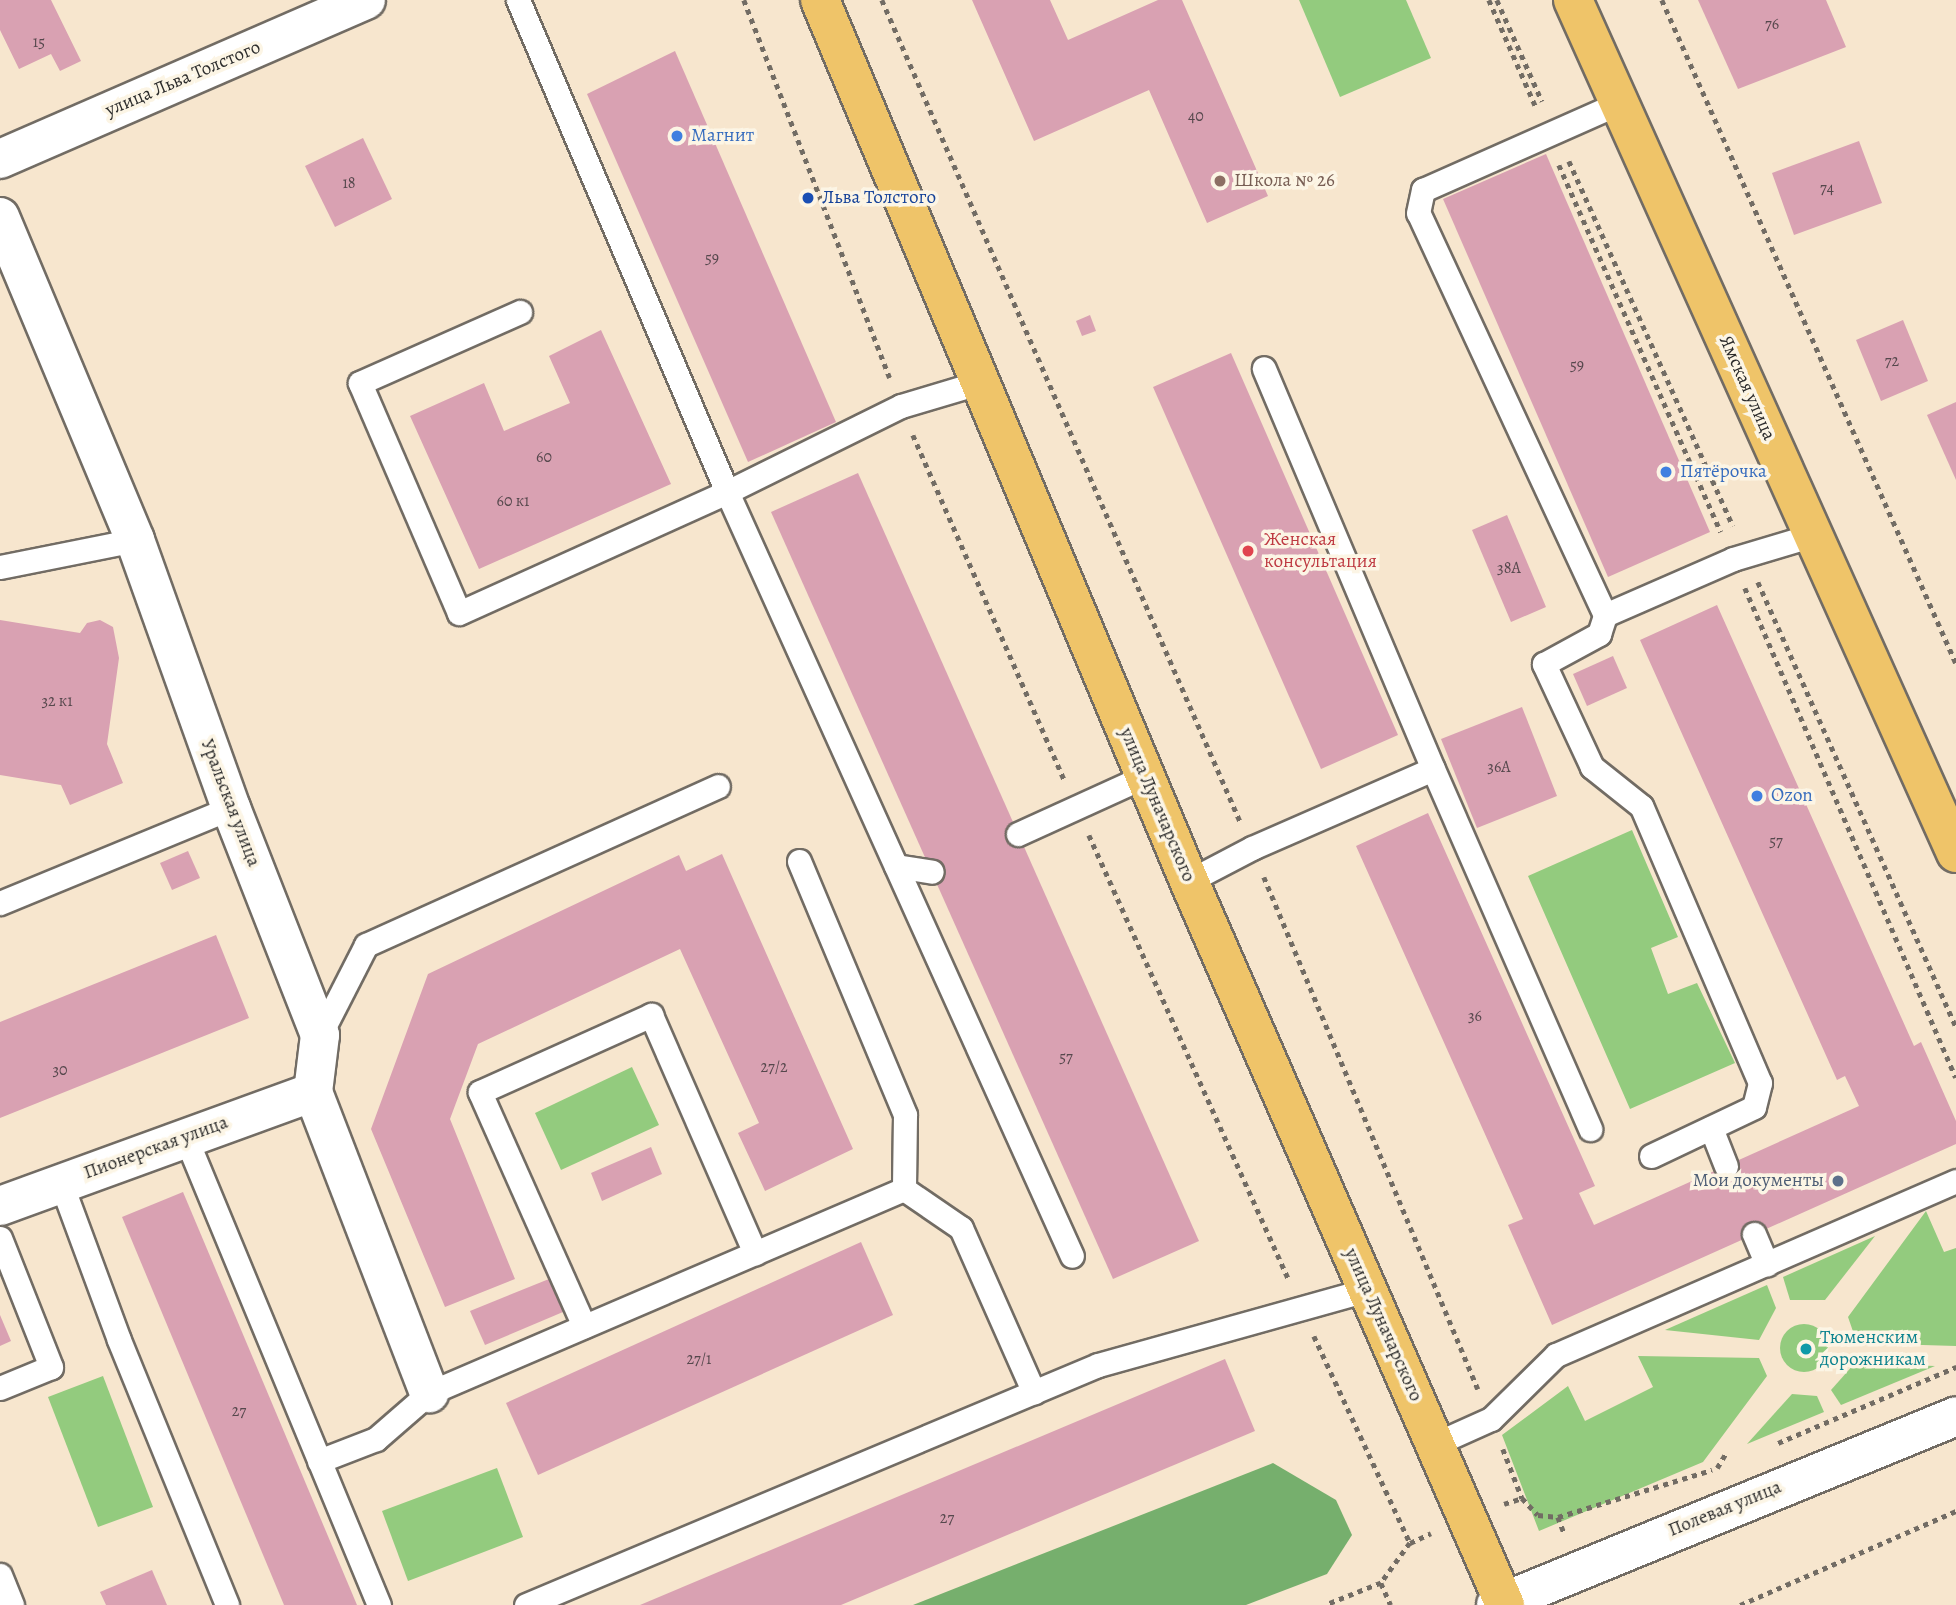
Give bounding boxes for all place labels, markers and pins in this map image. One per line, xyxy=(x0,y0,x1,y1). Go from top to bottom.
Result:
place label: Магнит xyxy=(691,125,754,147)
marker: Магнит xyxy=(669,128,685,144)
place label: Школа № 26 xyxy=(1234,170,1335,192)
marker: Школа № 26 xyxy=(1212,173,1228,189)
place label: Льва Толстого xyxy=(822,187,936,209)
marker: Льва Толстого xyxy=(800,190,816,206)
place label: Пятёрочка xyxy=(1680,461,1767,483)
marker: Пятёрочка xyxy=(1658,464,1674,480)
place label: Женская консультация xyxy=(1264,529,1377,573)
marker: Женская консультация xyxy=(1238,541,1258,561)
place label: Ozon xyxy=(1771,785,1813,807)
marker: Ozon xyxy=(1749,788,1765,804)
place label: Мои документы xyxy=(1693,1170,1824,1192)
marker: Мои документы xyxy=(1830,1173,1846,1189)
place label: Тюменским дорожникам xyxy=(1820,1327,1926,1371)
marker: Тюменским дорожникам xyxy=(1798,1341,1814,1357)

